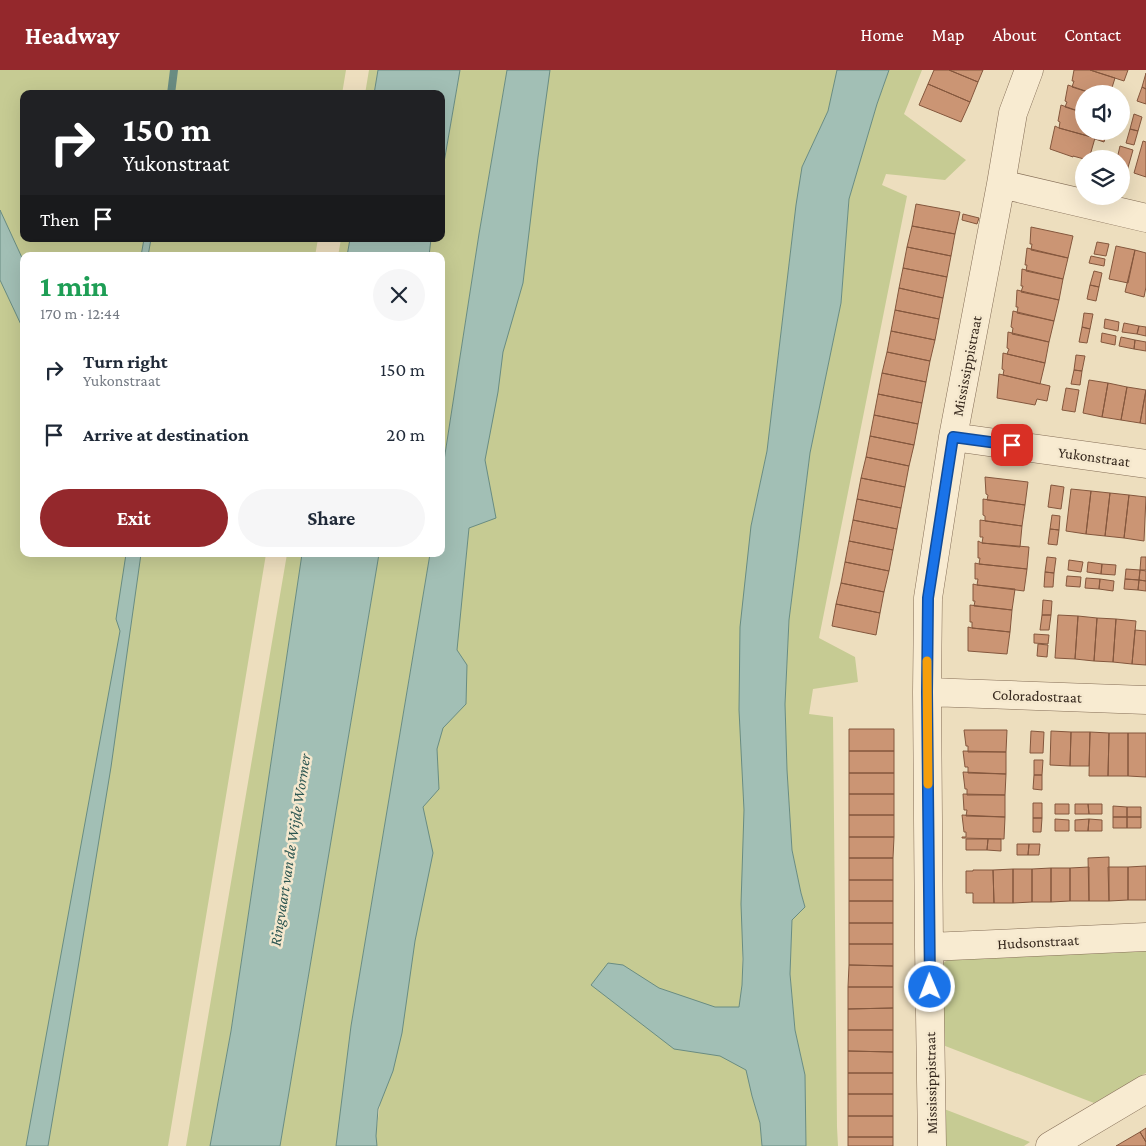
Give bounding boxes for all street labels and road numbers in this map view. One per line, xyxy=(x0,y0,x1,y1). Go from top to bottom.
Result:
street label: Mississippistraat xyxy=(949,313,986,418)
street label: Yukonstraat xyxy=(1057,444,1132,470)
street label: Coloradostraat xyxy=(992,686,1083,706)
street label: Hudsonstraat xyxy=(997,932,1080,952)
street label: Mississippistraat xyxy=(922,1031,941,1134)

